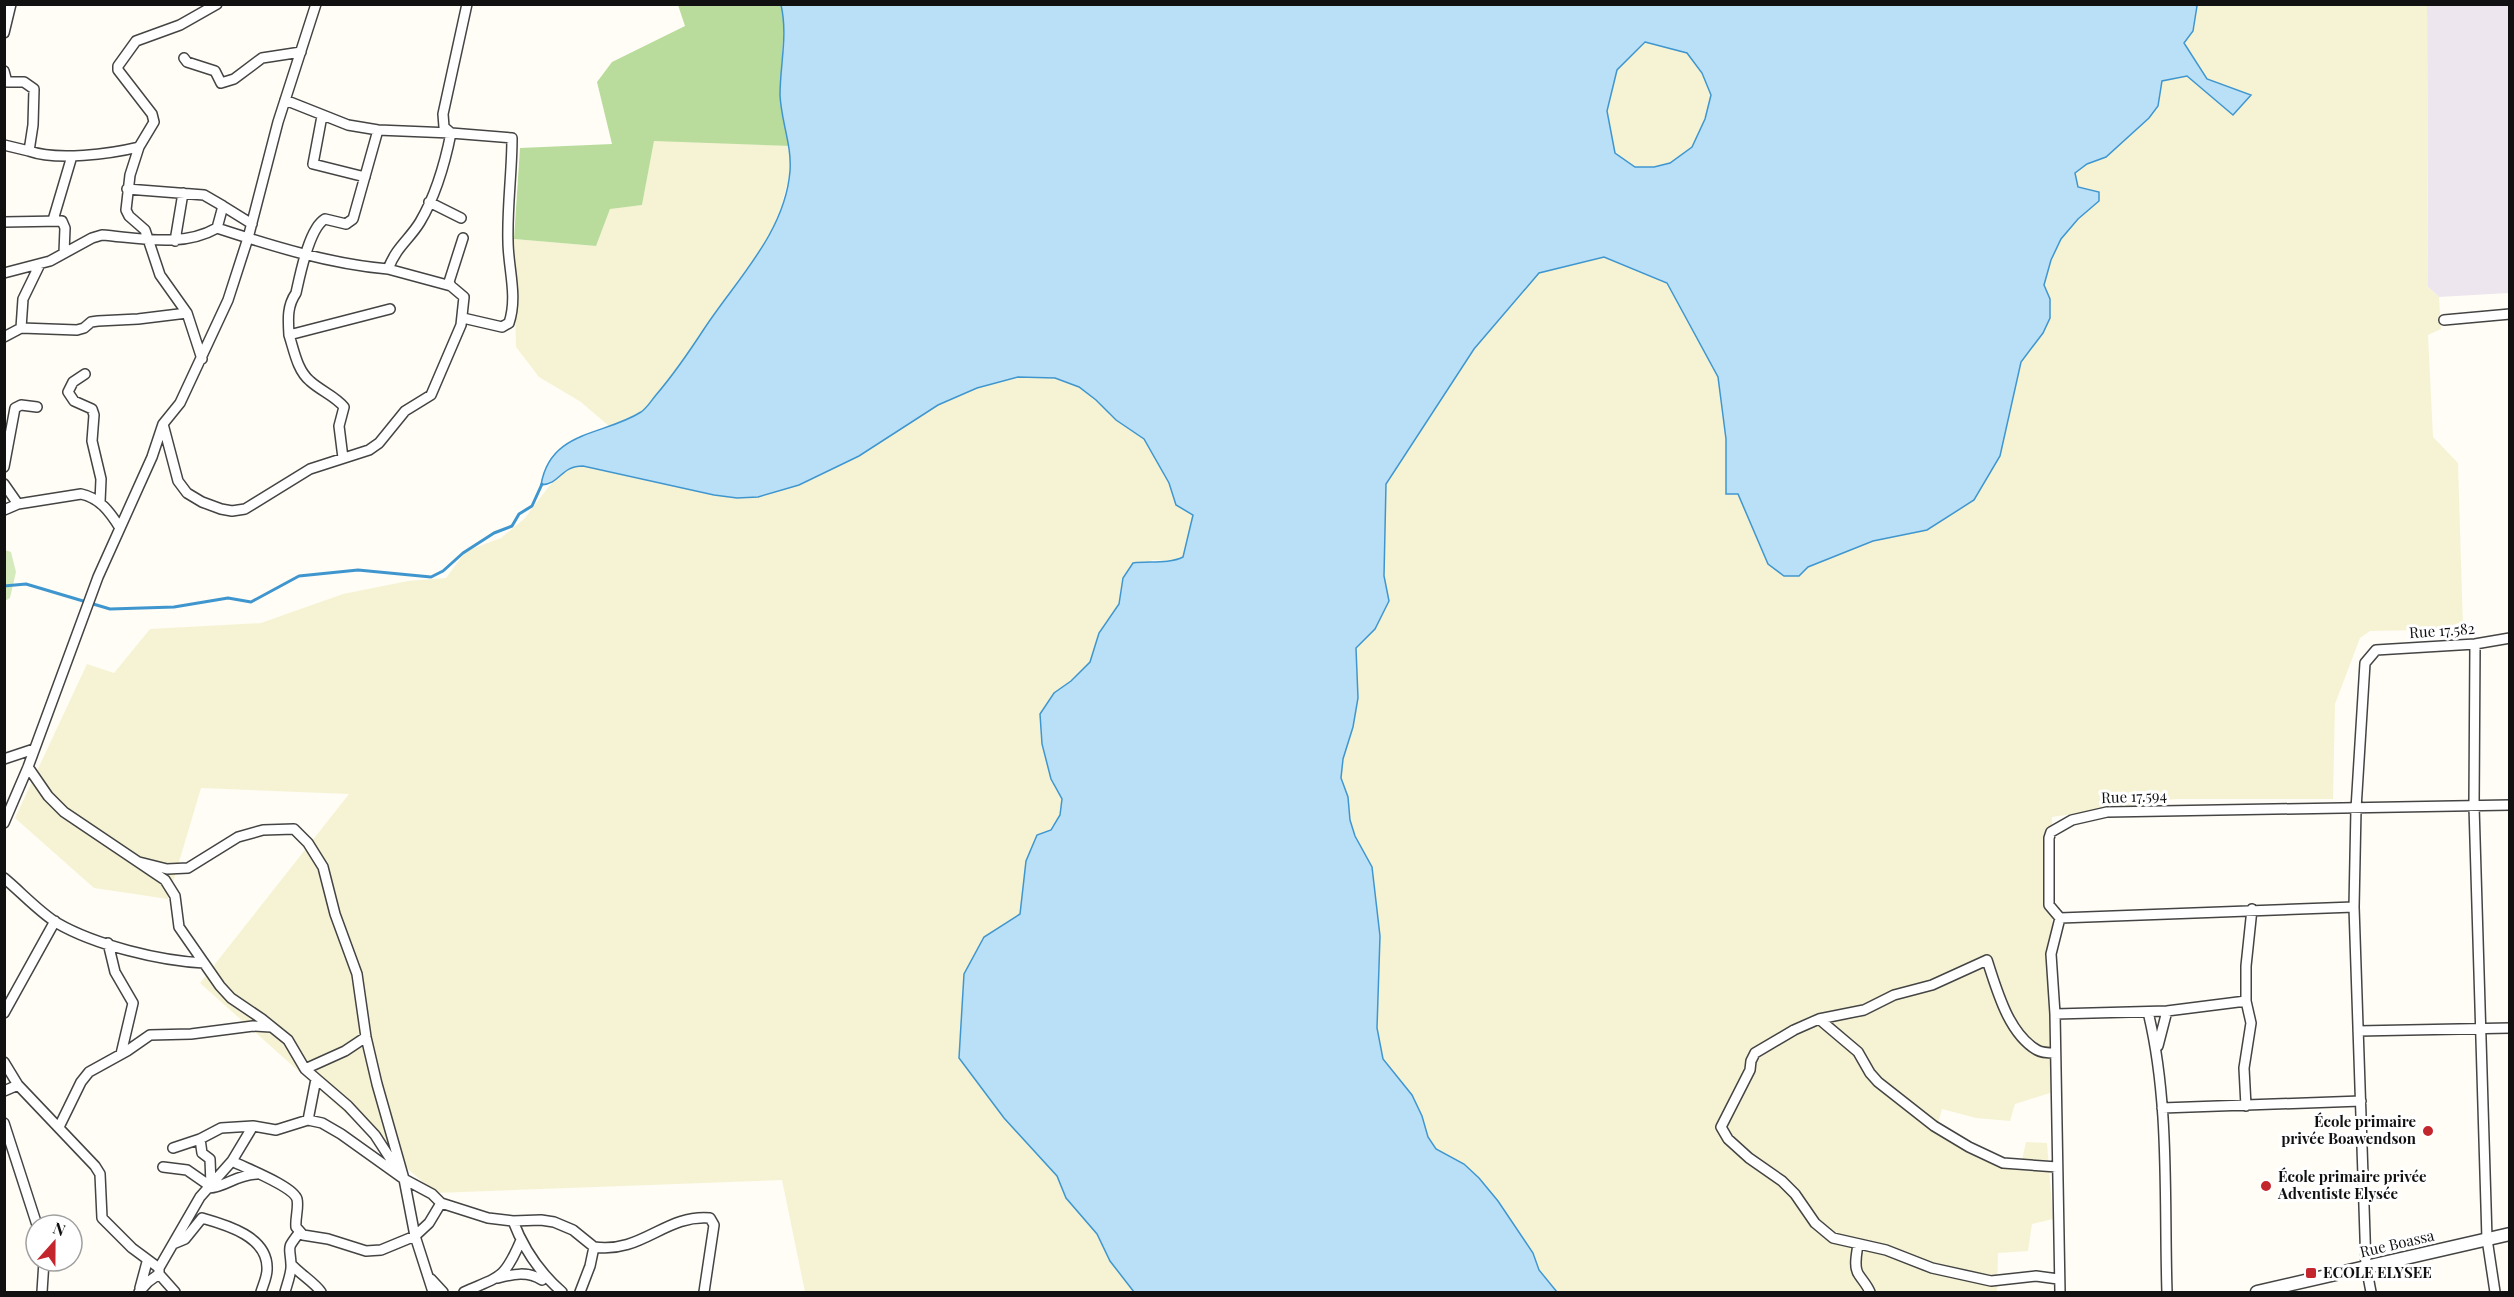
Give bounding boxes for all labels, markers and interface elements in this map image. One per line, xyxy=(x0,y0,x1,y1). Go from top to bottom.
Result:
street label: Rue 17.582 xyxy=(2408,618,2475,642)
street label: Rue 17.594 xyxy=(2101,785,2167,807)
place label: École primaire privée Boawendson xyxy=(2281,1111,2417,1148)
marker: École primaire privée Boawendson xyxy=(2421,1124,2435,1138)
place label: École primaire privée Adventiste Elysée xyxy=(2277,1166,2427,1203)
marker: École primaire privée Adventiste Elysée xyxy=(2259,1179,2273,1193)
north arrow xyxy=(24,1213,84,1273)
text: N xyxy=(50,1217,69,1241)
street label: Rue Boassa xyxy=(2358,1225,2436,1261)
place label: ECOLE ELYSEE xyxy=(2323,1262,2432,1282)
marker: ECOLE ELYSEE xyxy=(2304,1266,2318,1280)

